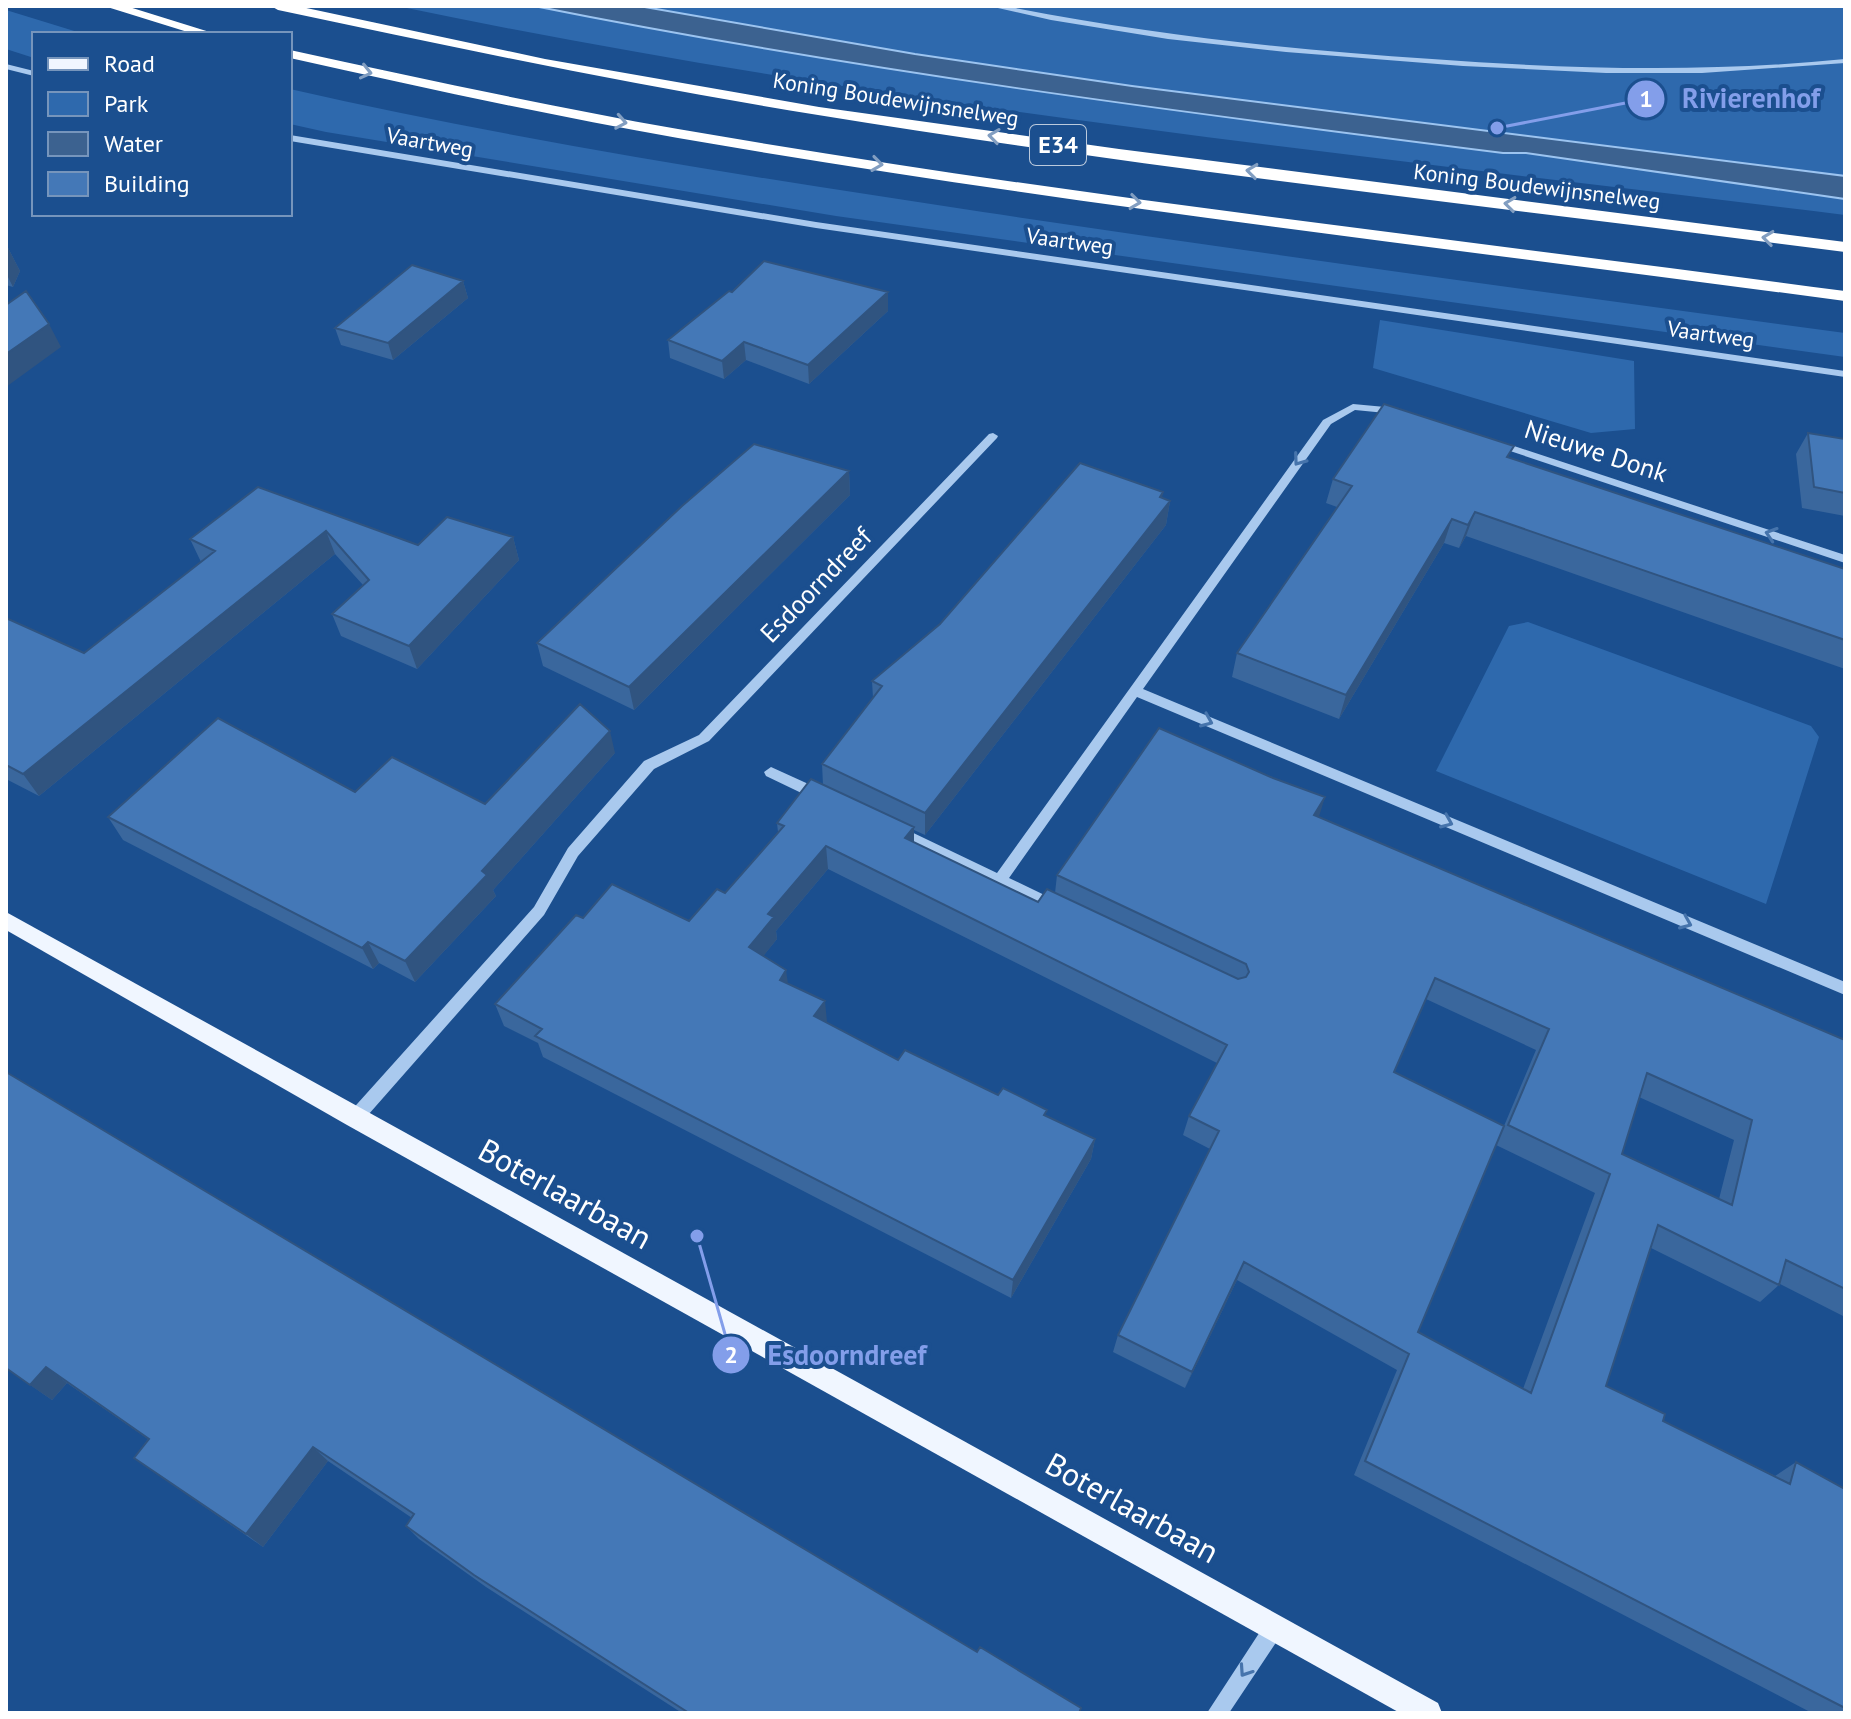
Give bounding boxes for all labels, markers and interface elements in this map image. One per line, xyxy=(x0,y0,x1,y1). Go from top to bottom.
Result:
legend xyxy=(32,32,292,216)
text: Road xyxy=(104,48,155,79)
one-way arrow xyxy=(359,63,372,80)
street label: Koning Boudewijnsnelweg xyxy=(771,66,1021,132)
callout: Rivierenhof xyxy=(1626,73,1836,125)
text: Rivierenhof xyxy=(1682,79,1822,116)
text: 1 xyxy=(1639,83,1653,114)
text: Park xyxy=(104,88,149,119)
one-way arrow xyxy=(614,113,628,130)
street label: Vaartweg xyxy=(383,120,476,163)
road number: E34 xyxy=(1030,125,1086,165)
text: Water xyxy=(104,128,163,159)
one-way arrow xyxy=(987,128,1001,145)
one-way arrow xyxy=(871,155,884,172)
street label: Koning Boudewijnsnelweg xyxy=(1412,157,1662,215)
one-way arrow xyxy=(1245,163,1259,180)
text: Building xyxy=(104,168,190,199)
one-way arrow xyxy=(1128,193,1142,210)
one-way arrow xyxy=(1503,196,1517,213)
street label: Vaartweg xyxy=(1024,221,1115,261)
one-way arrow xyxy=(1761,229,1774,246)
street label: Vaartweg xyxy=(1665,314,1756,354)
street label: Nieuwe Donk xyxy=(1521,412,1672,489)
one-way arrow xyxy=(1295,452,1309,466)
street label: Esdoorndreef xyxy=(753,519,880,649)
one-way arrow xyxy=(1765,528,1779,544)
one-way arrow xyxy=(1199,712,1213,728)
one-way arrow xyxy=(1439,812,1453,828)
one-way arrow xyxy=(1678,913,1692,929)
street label: Boterlaarbaan xyxy=(471,1128,660,1258)
callout: Esdoorndreef xyxy=(711,1329,942,1381)
text: Esdoorndreef xyxy=(768,1336,928,1373)
text: 2 xyxy=(724,1339,738,1370)
street label: Boterlaarbaan xyxy=(1038,1442,1227,1572)
one-way arrow xyxy=(1240,1662,1255,1676)

